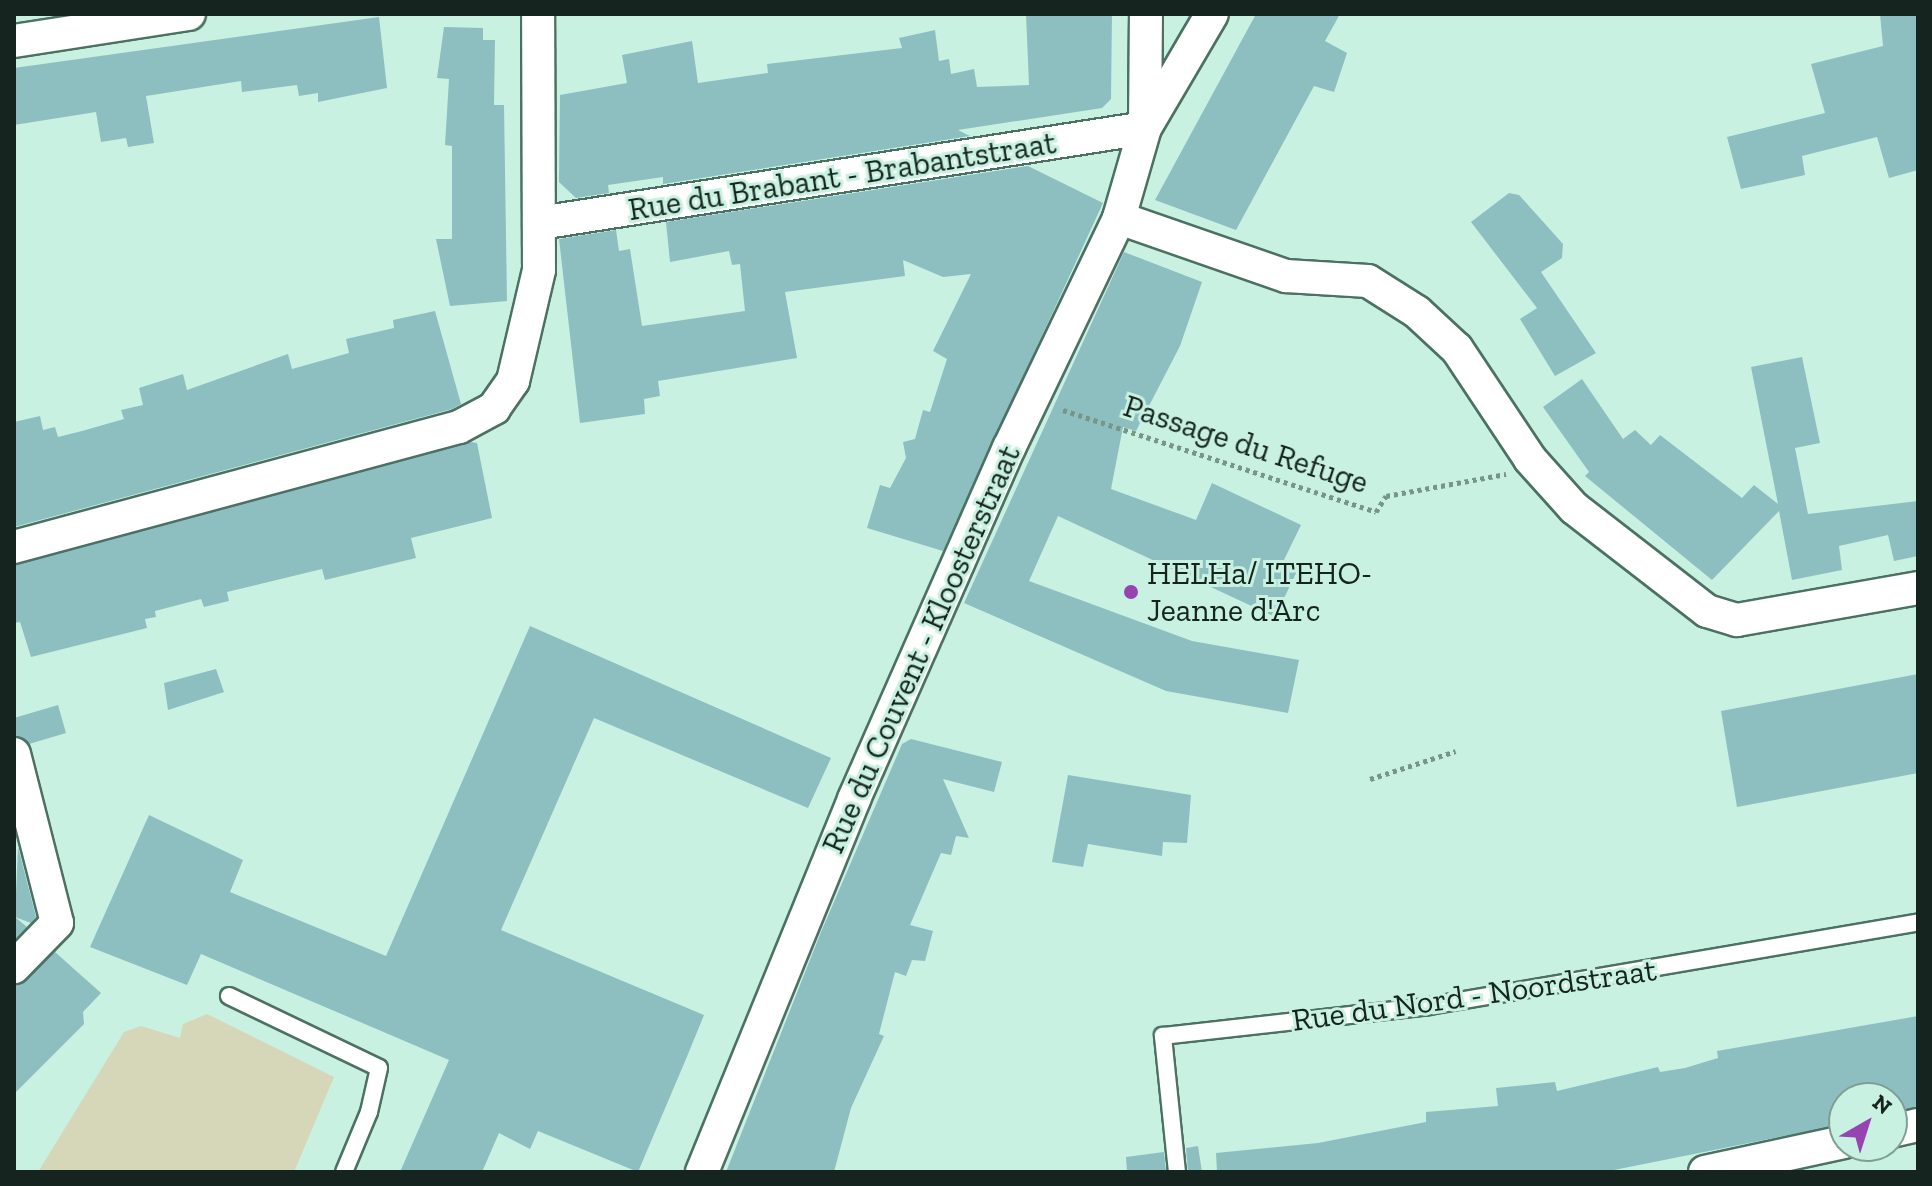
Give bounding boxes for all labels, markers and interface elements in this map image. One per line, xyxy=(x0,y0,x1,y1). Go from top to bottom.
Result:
street label: Rue du Brabant - Brabantstraat xyxy=(625,123,1059,229)
street label: Passage du Refuge xyxy=(1119,386,1373,502)
street label: Rue du Couvent - Kloosterstraat xyxy=(813,439,1029,859)
place label: HELHa/ ITEHO- Jeanne d'Arc xyxy=(1147,555,1372,630)
marker: HELHa/ ITEHO- Jeanne d'Arc xyxy=(1122,583,1140,601)
street label: Rue du Nord - Noordstraat xyxy=(1289,950,1659,1040)
north arrow xyxy=(1828,1082,1908,1162)
text: N xyxy=(1867,1089,1897,1120)

